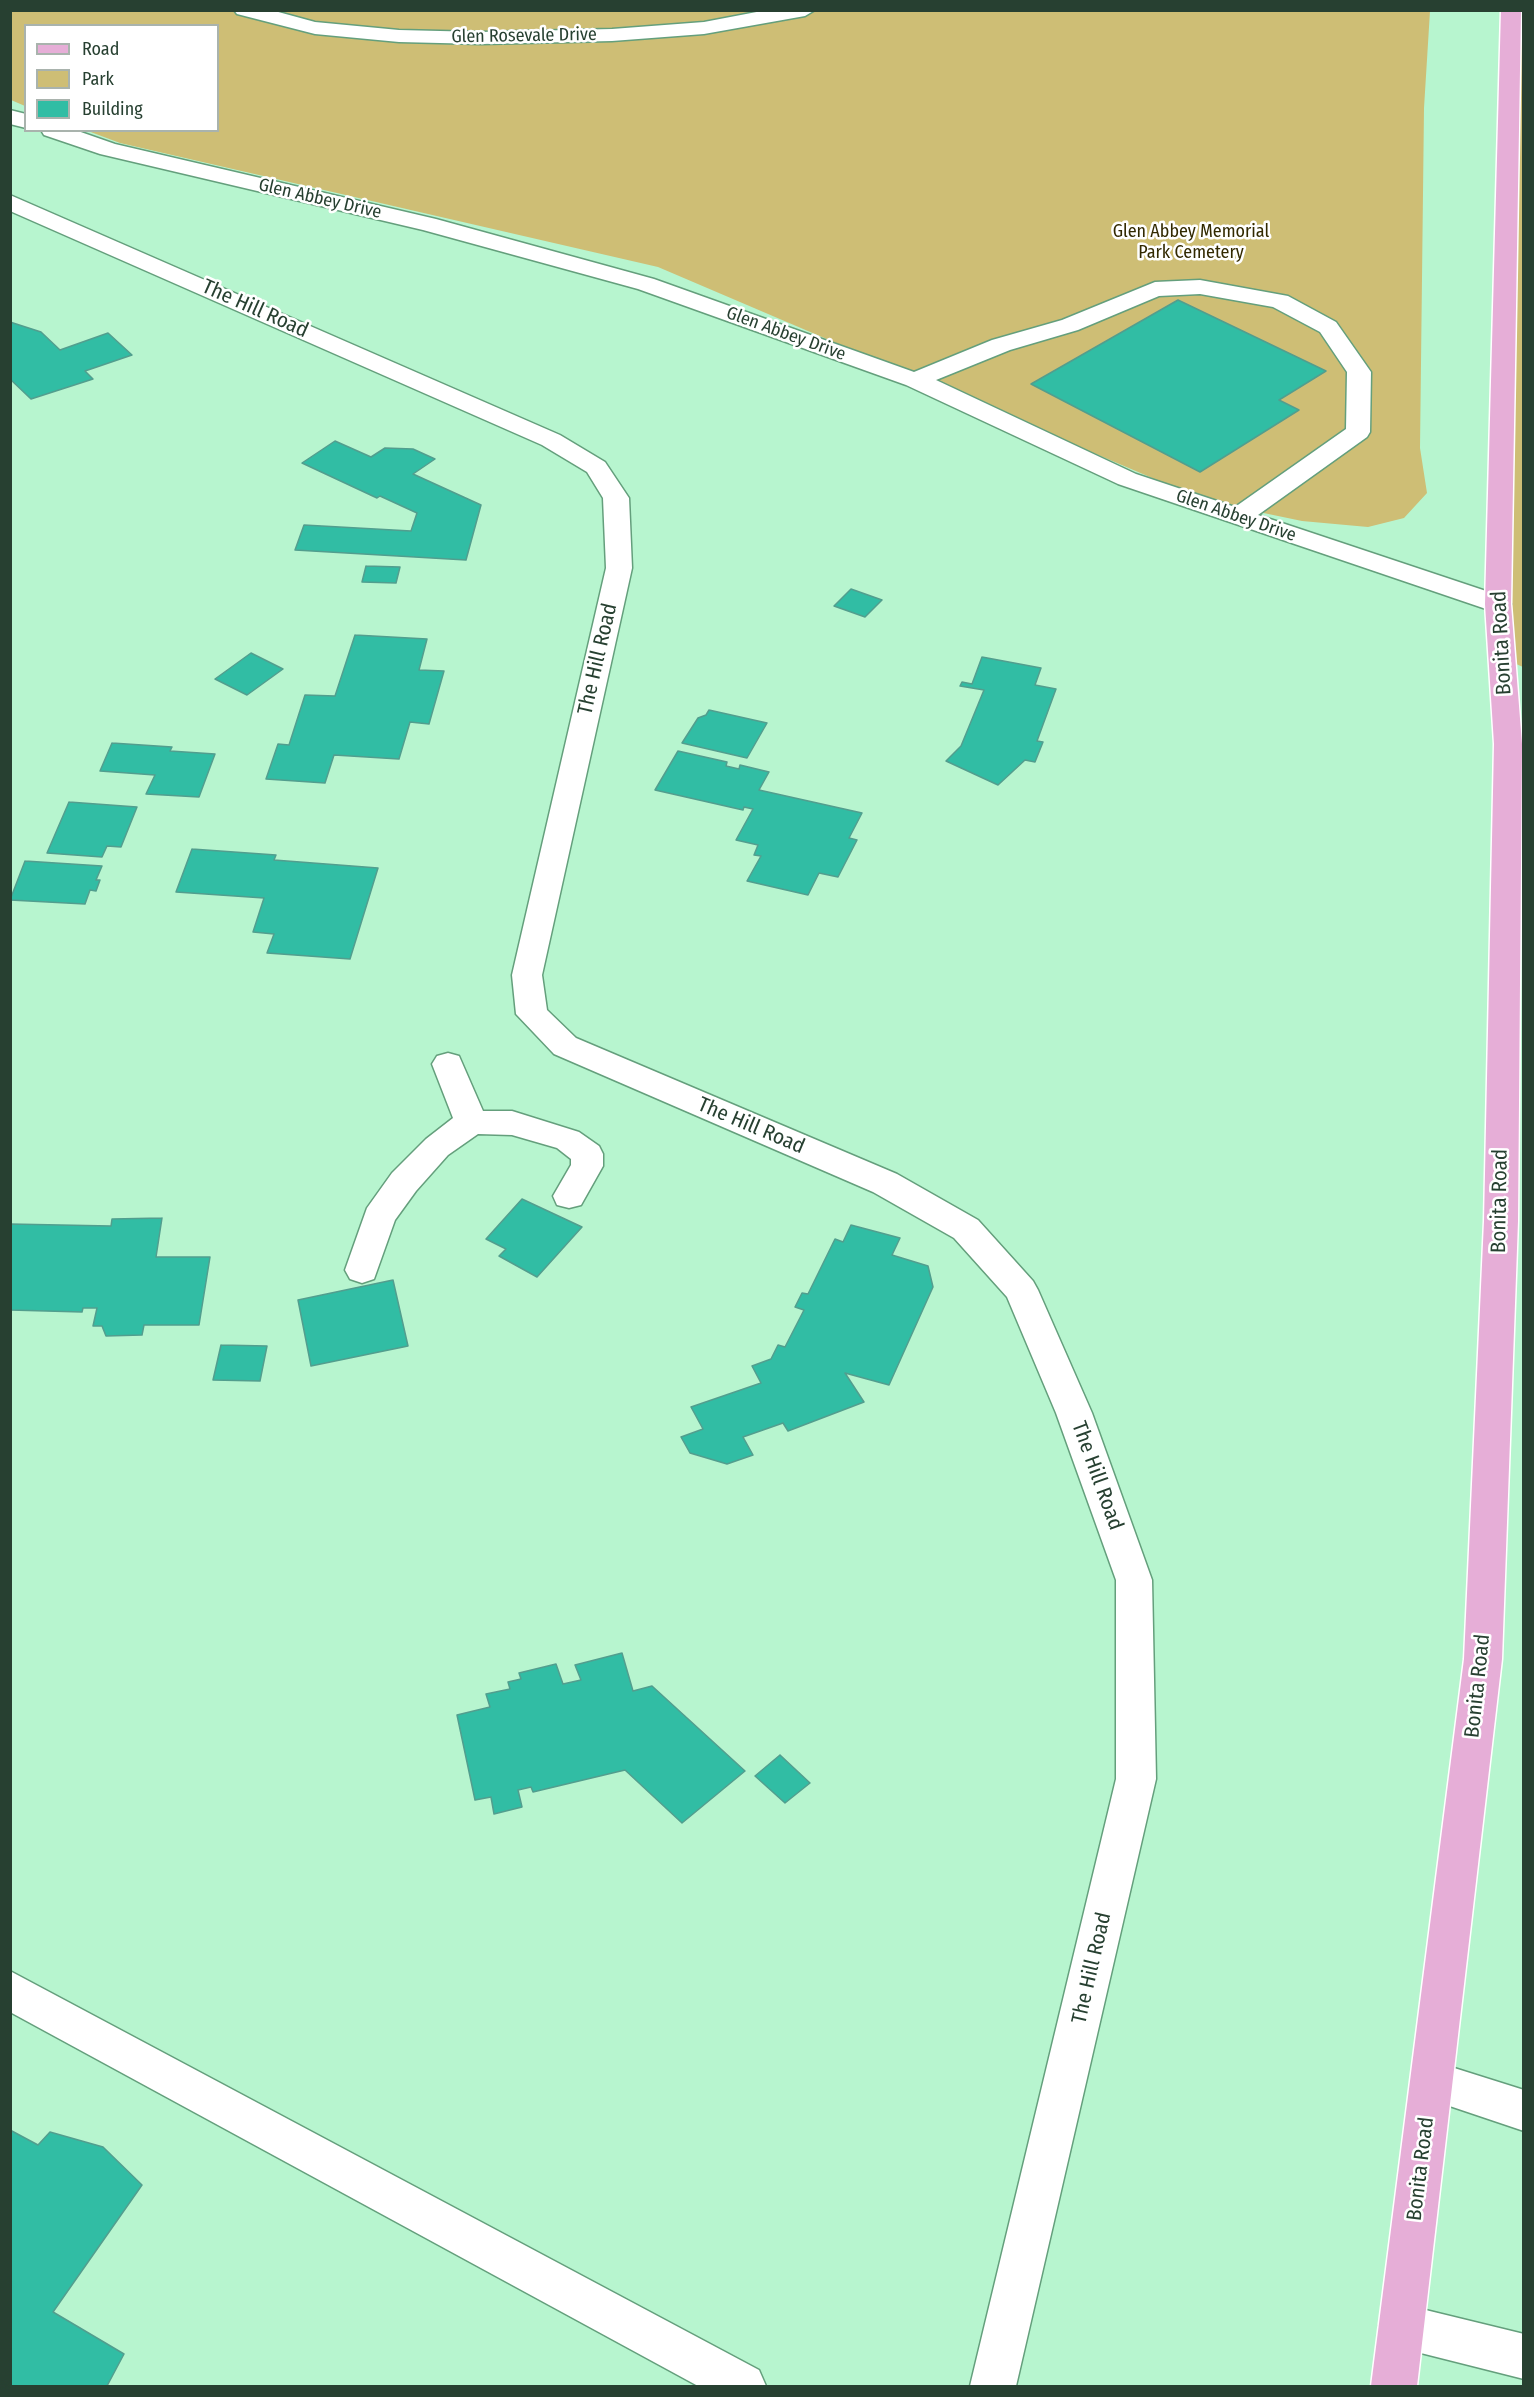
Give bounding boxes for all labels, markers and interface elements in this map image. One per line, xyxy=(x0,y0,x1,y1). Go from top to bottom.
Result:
legend xyxy=(24,24,219,132)
street label: Glen Rosevale Drive xyxy=(451,24,597,48)
text: Road xyxy=(82,38,119,60)
text: Park xyxy=(82,68,114,90)
text: Building xyxy=(82,98,143,120)
street label: Glen Abbey Drive xyxy=(256,174,384,224)
park label: Glen Abbey Memorial Park Cemetery xyxy=(1113,221,1269,264)
street label: The Hill Road xyxy=(198,274,312,344)
street label: Glen Abbey Drive xyxy=(723,302,849,366)
street label: Glen Abbey Drive xyxy=(1173,485,1299,547)
street label: Bonita Road xyxy=(1487,590,1517,696)
street label: The Hill Road xyxy=(573,601,623,717)
street label: The Hill Road xyxy=(694,1092,808,1160)
street label: Bonita Road xyxy=(1486,1149,1514,1253)
street label: The Hill Road xyxy=(1066,1418,1128,1534)
street label: Bonita Road xyxy=(1460,1633,1496,1739)
street label: The Hill Road xyxy=(1067,1910,1117,2026)
street label: Bonita Road xyxy=(1402,2116,1440,2222)

